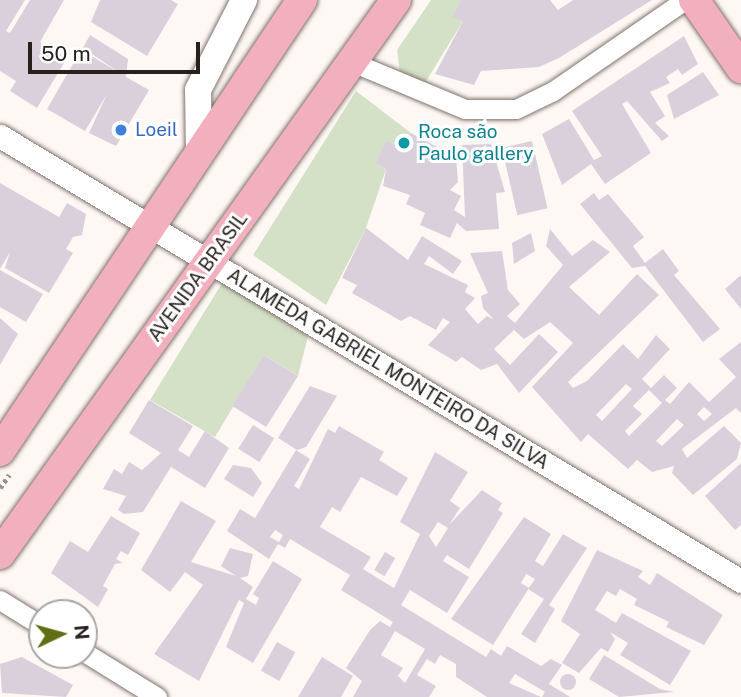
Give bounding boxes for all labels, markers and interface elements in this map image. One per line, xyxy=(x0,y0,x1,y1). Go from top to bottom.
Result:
scale bar xyxy=(32,28,203,72)
text: 50 m xyxy=(41,41,91,66)
place label: Loeil xyxy=(135,119,178,141)
place label: Roca são Paulo gallery xyxy=(418,121,534,165)
marker: Loeil xyxy=(113,122,129,138)
marker: Roca são Paulo gallery xyxy=(396,135,412,151)
street label: AVENIDA BRASIL xyxy=(143,208,253,346)
street label: ALAMEDA GABRIEL MONTEIRO DA SILVA xyxy=(223,264,553,474)
north arrow xyxy=(28,599,98,669)
text: N xyxy=(70,624,94,641)

